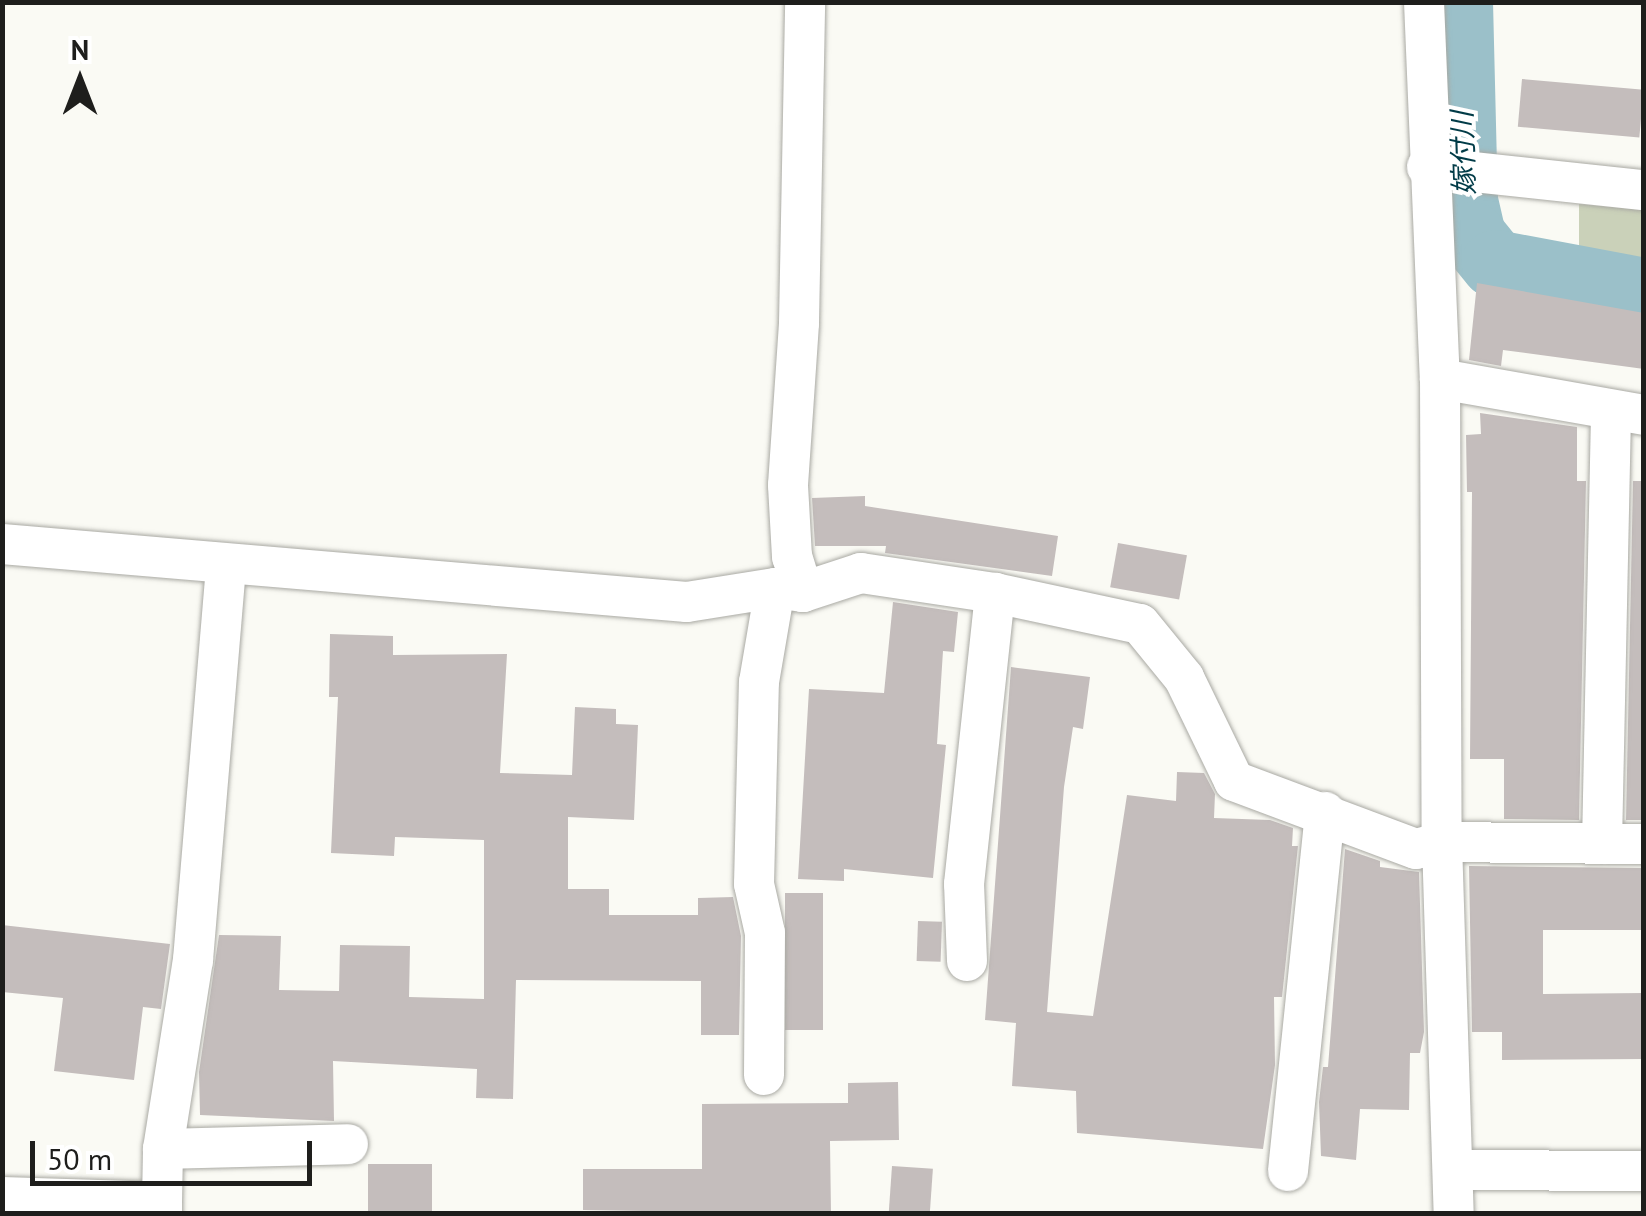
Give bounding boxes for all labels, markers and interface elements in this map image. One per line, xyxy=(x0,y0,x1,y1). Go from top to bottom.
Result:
north arrow xyxy=(30,30,130,130)
text: N xyxy=(71,31,89,68)
water label: 嫁付川 xyxy=(1445,110,1481,196)
scale bar xyxy=(35,1121,318,1183)
text: 50 m xyxy=(47,1139,112,1178)

